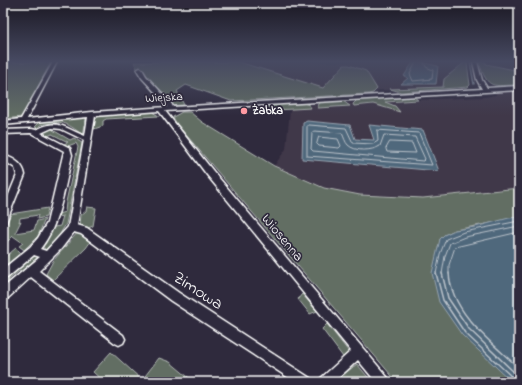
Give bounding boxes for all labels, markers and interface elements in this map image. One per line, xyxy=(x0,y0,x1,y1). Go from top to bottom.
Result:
street label: Wiejska xyxy=(145,88,183,108)
place label: Żabka xyxy=(252,102,284,120)
marker: Żabka xyxy=(239,106,249,116)
street label: Wiosenna xyxy=(256,210,308,266)
street label: Zimowa xyxy=(168,266,228,316)

